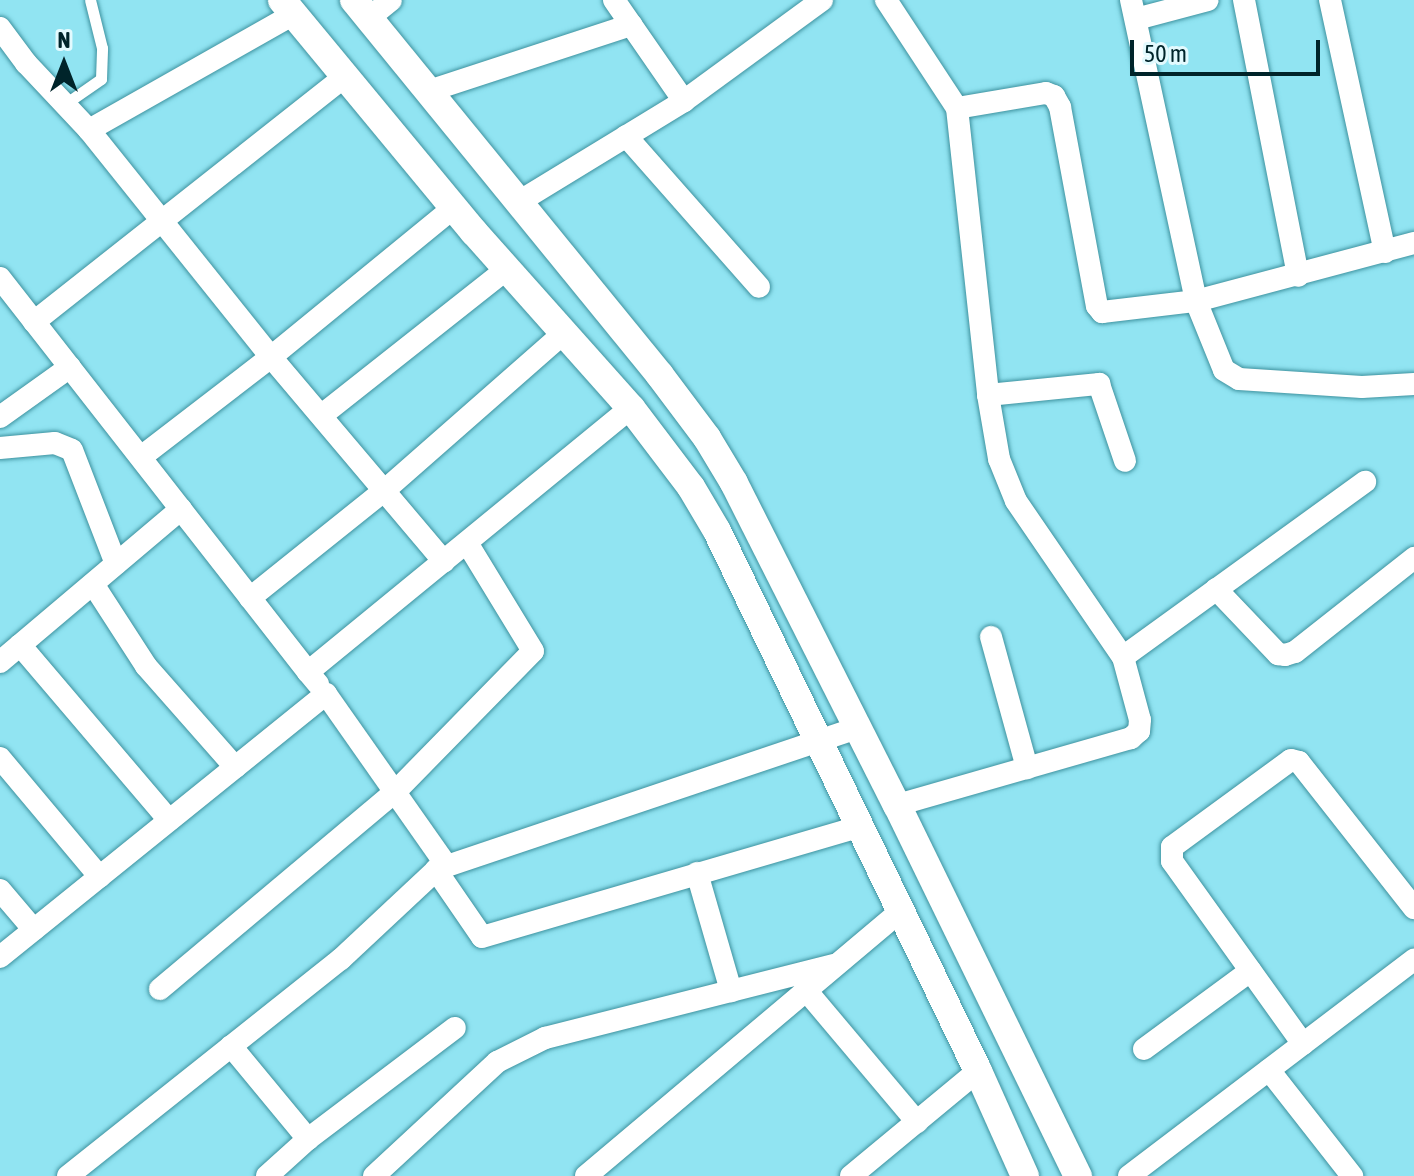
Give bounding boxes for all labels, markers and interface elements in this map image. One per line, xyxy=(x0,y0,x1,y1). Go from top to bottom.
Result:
north arrow xyxy=(24,24,104,104)
scale bar xyxy=(1134,24,1324,74)
text: N xyxy=(58,27,70,53)
text: 50 m xyxy=(1144,40,1187,67)

